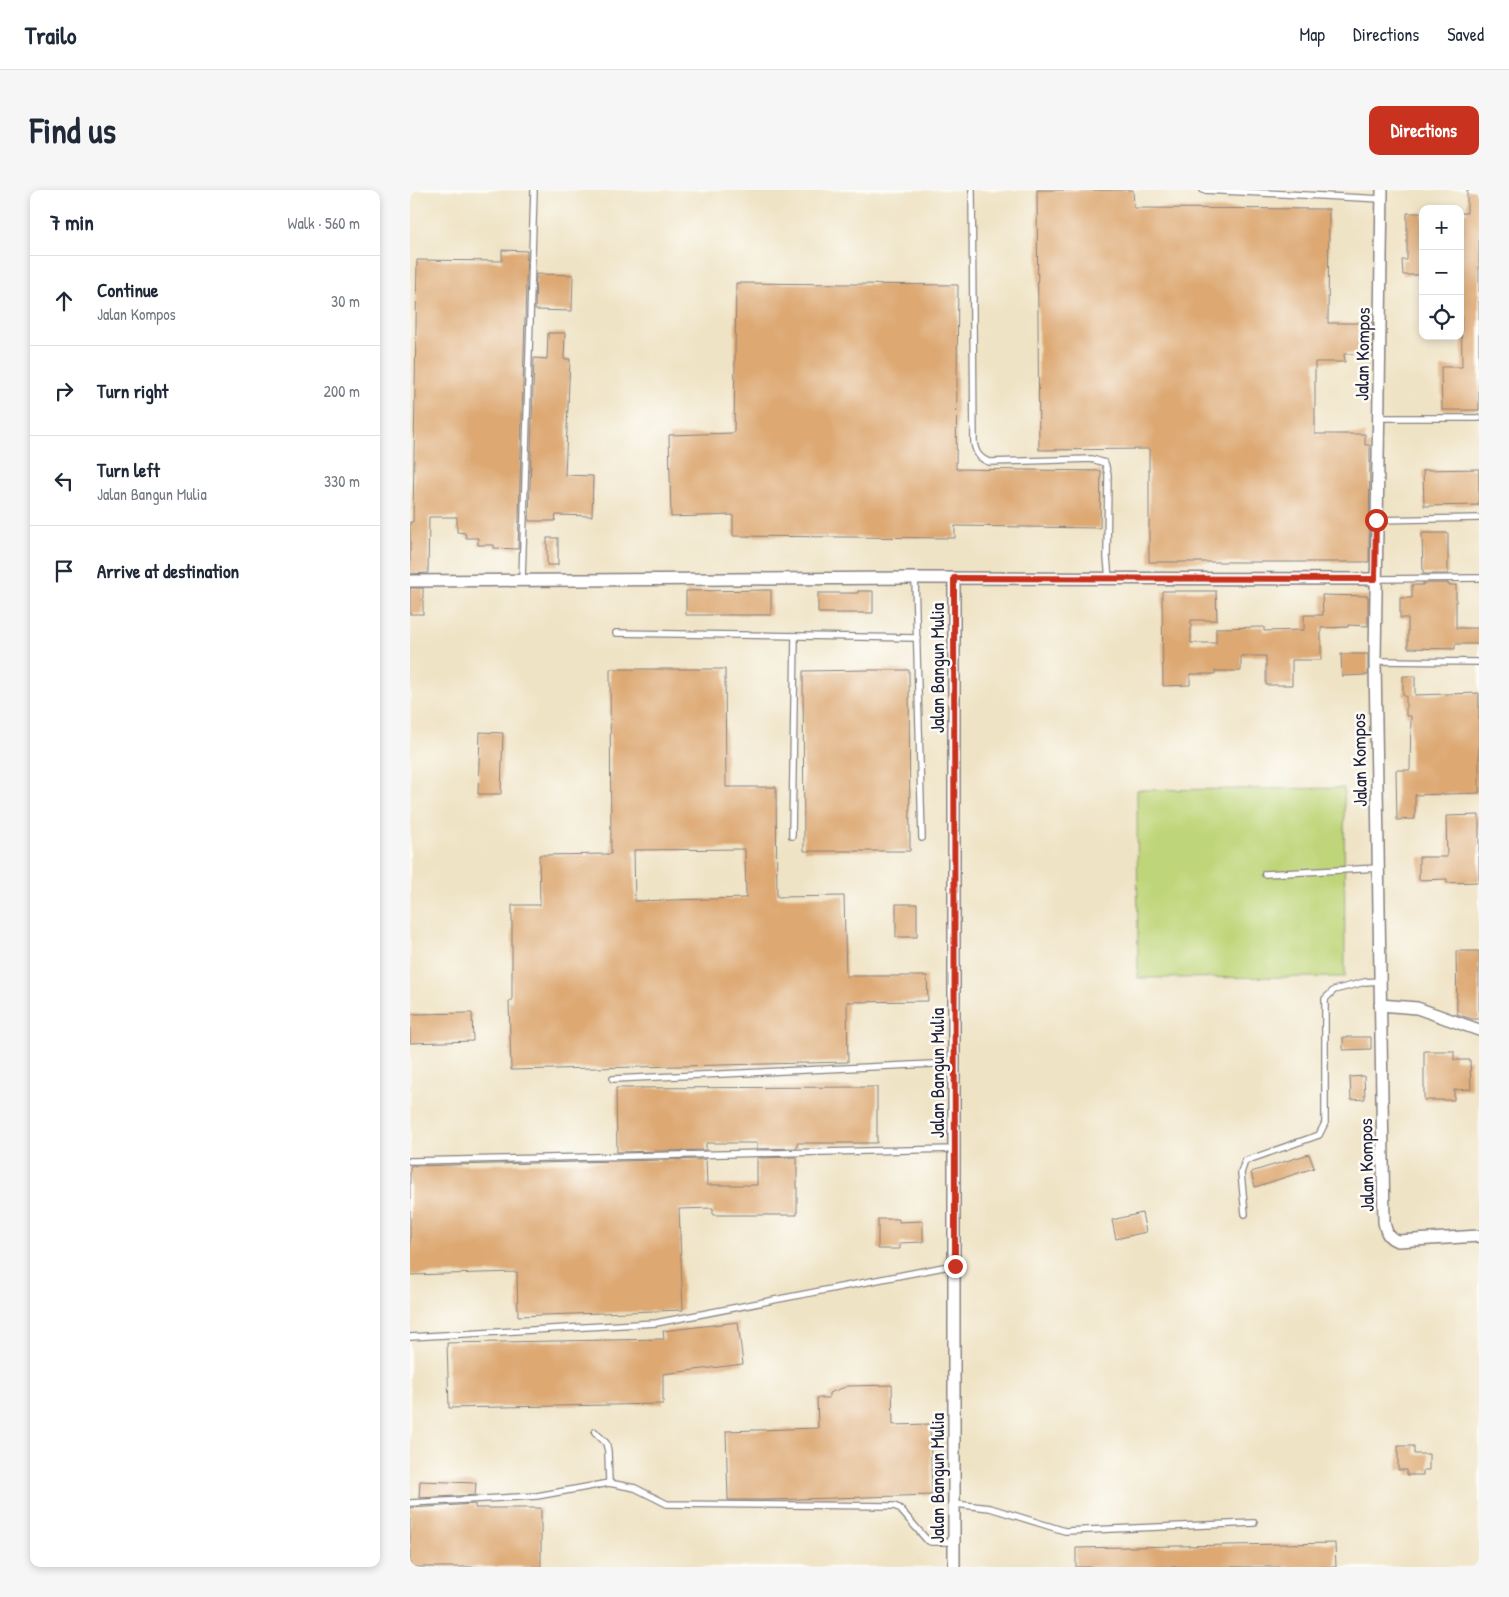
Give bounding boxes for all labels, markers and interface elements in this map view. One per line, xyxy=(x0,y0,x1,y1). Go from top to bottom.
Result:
text: Trailo xyxy=(25,19,76,51)
text: Map xyxy=(1300,22,1325,47)
text: Directions xyxy=(1353,22,1419,47)
text: Saved xyxy=(1447,22,1484,47)
button: Directions xyxy=(1369,106,1479,155)
text: Find us xyxy=(30,107,116,154)
map controls xyxy=(1419,205,1464,340)
button: + xyxy=(1419,205,1464,250)
text: 7 min xyxy=(50,208,94,237)
text: Walk · 560 m xyxy=(288,212,360,234)
button: − xyxy=(1419,250,1464,295)
text: Continue xyxy=(97,277,158,303)
icon: ahead xyxy=(50,287,78,315)
text: 30 m xyxy=(331,290,360,312)
button: locate xyxy=(1419,295,1464,340)
text: Jalan Kompos xyxy=(97,303,176,325)
street label: Jalan Kompos xyxy=(1348,307,1376,401)
icon: right xyxy=(50,377,78,405)
text: Turn right xyxy=(97,378,168,404)
text: 200 m xyxy=(324,380,360,402)
text: Turn left xyxy=(97,457,160,483)
icon: left xyxy=(50,467,78,495)
text: 330 m xyxy=(324,470,360,492)
text: Jalan Bangun Mulia xyxy=(97,483,207,505)
route start xyxy=(1365,509,1388,532)
icon: arrive xyxy=(50,557,78,585)
text: Arrive at destination xyxy=(97,558,239,584)
street label: Jalan Bangun Mulia xyxy=(924,602,950,733)
street label: Jalan Kompos xyxy=(1345,713,1373,807)
street label: Jalan Bangun Mulia xyxy=(924,1007,950,1138)
street label: Jalan Kompos xyxy=(1352,1118,1380,1212)
route end xyxy=(944,1255,967,1278)
street label: Jalan Bangun Mulia xyxy=(924,1412,950,1543)

